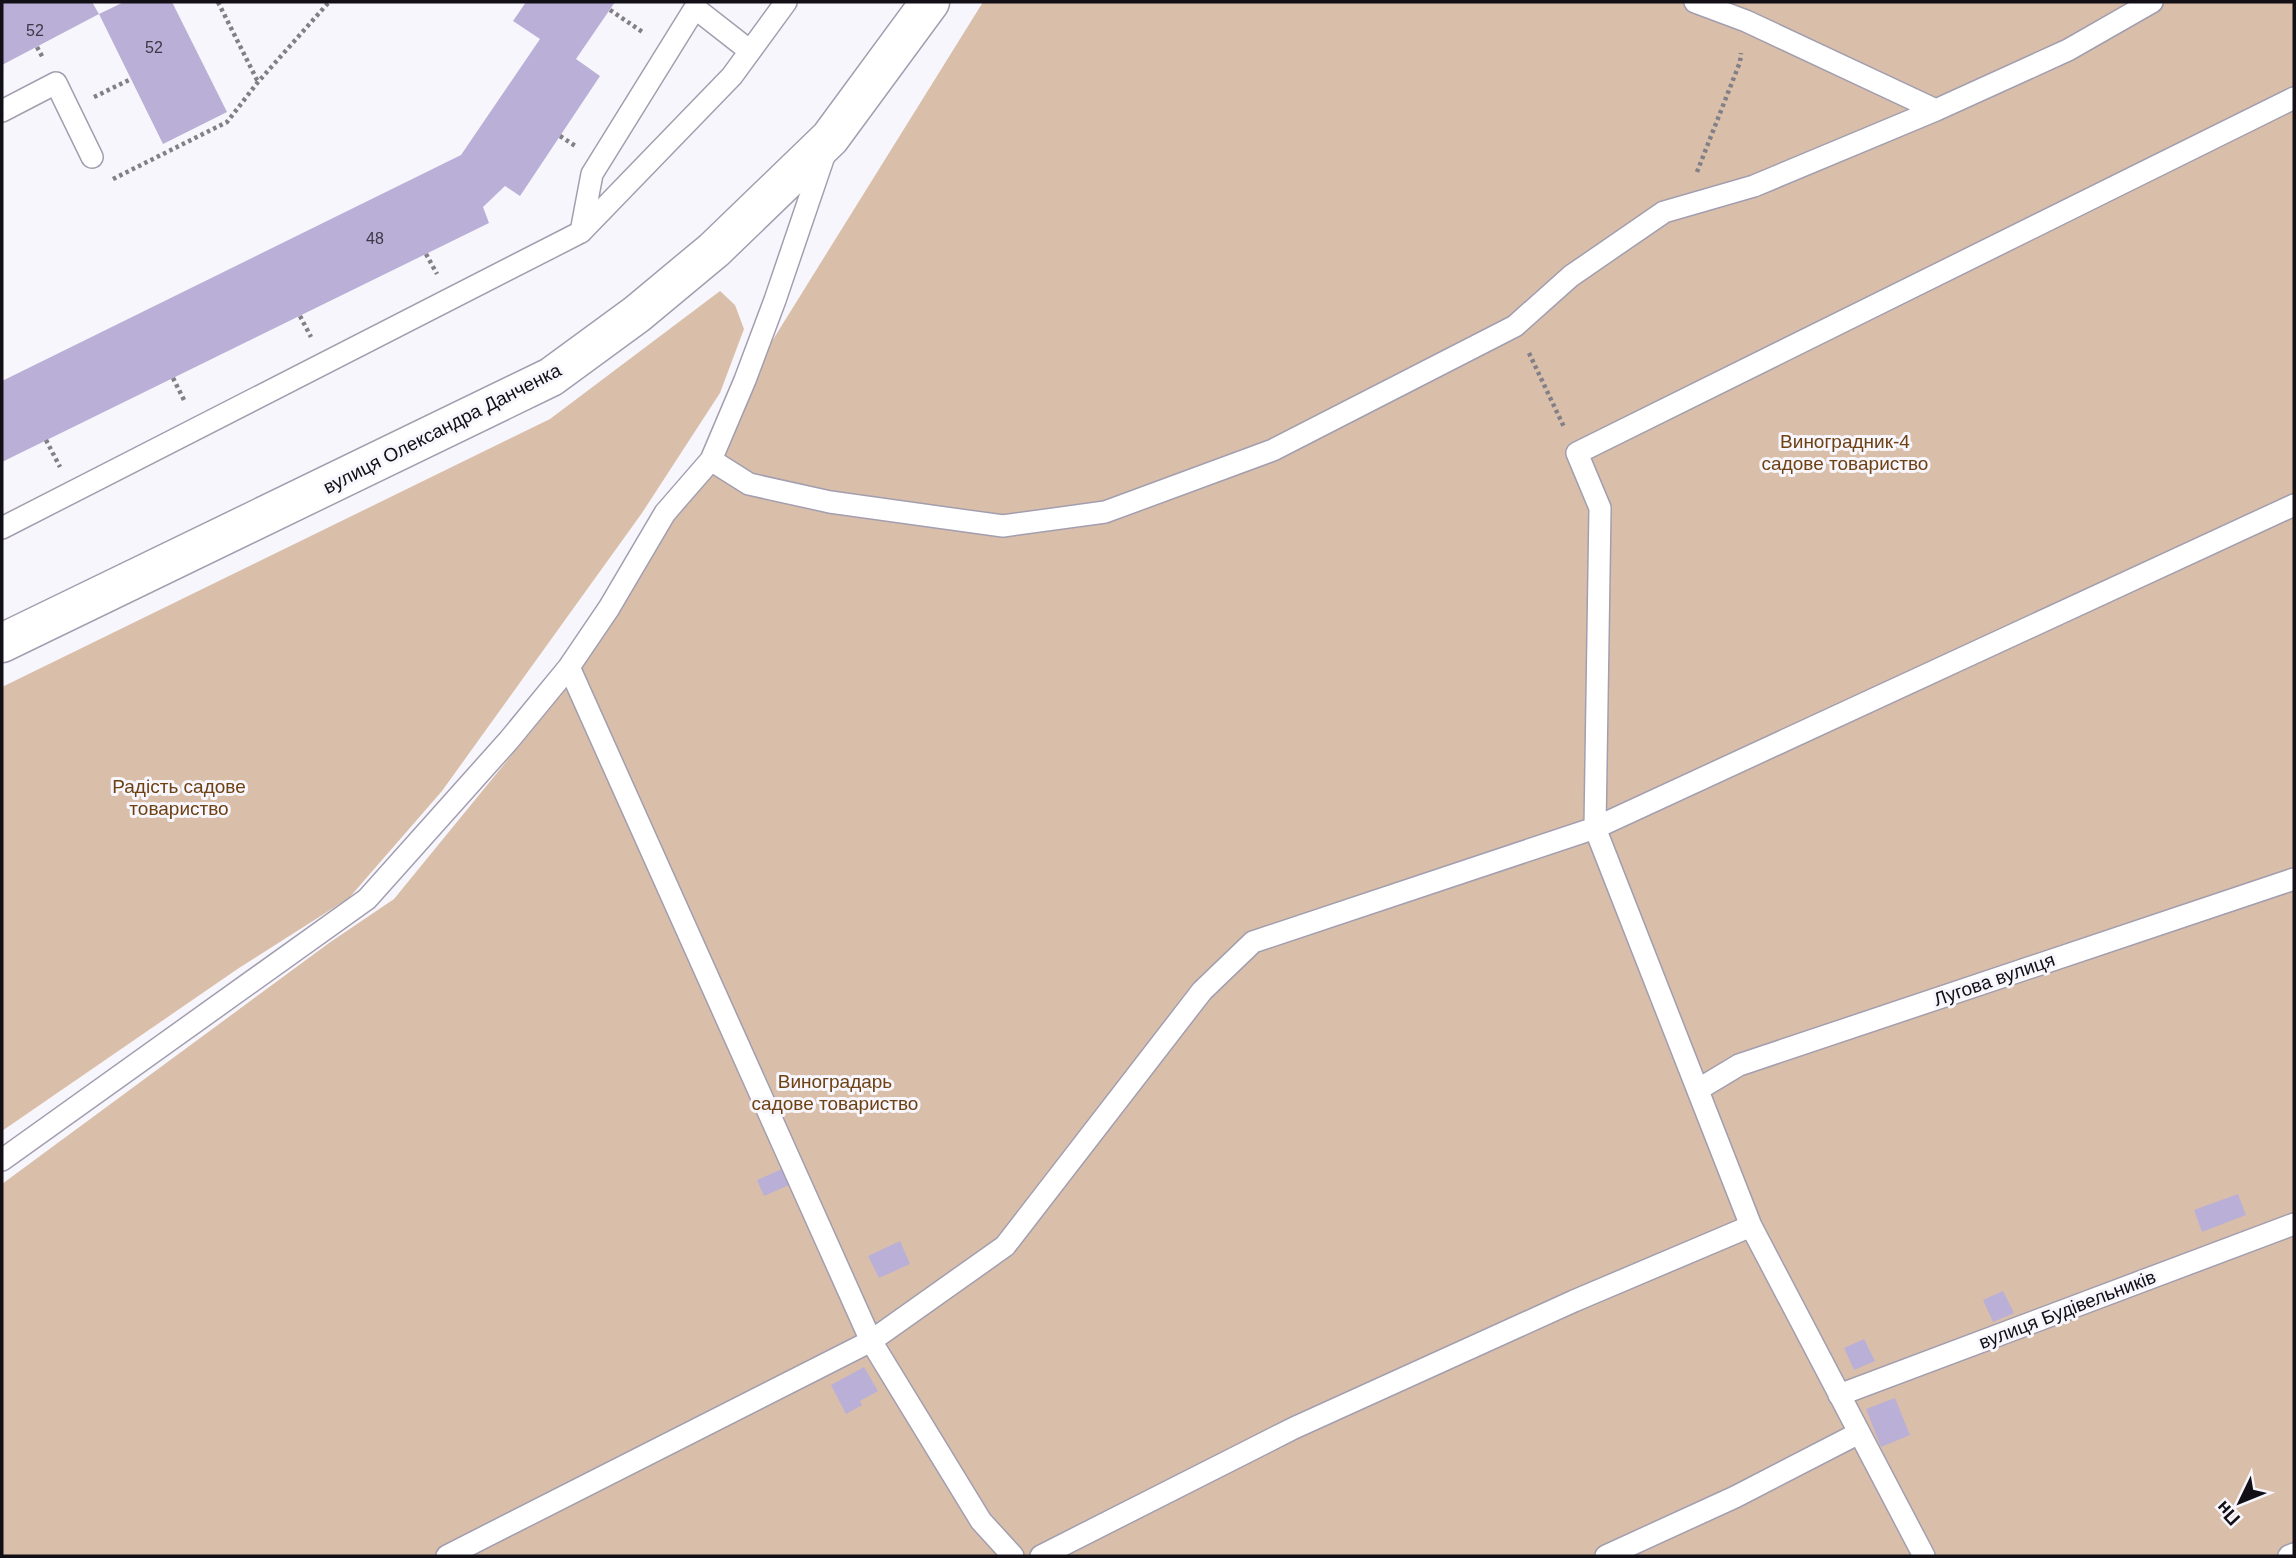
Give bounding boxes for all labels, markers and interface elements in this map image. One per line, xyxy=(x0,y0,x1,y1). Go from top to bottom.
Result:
house number: 52 xyxy=(26,22,44,39)
house number: 52 xyxy=(145,39,163,56)
house number: 48 xyxy=(366,230,384,247)
street label: вулиця Олександра Данченка xyxy=(320,359,565,498)
park label: Виноградник-4 садове товариство xyxy=(1762,431,1928,474)
park label: Радість садове товариство xyxy=(112,776,246,819)
street label: Лугова вулиця xyxy=(1931,949,2057,1010)
park label: Виноградарь садове товариство xyxy=(752,1071,918,1114)
street label: вулиця Будівельників xyxy=(1976,1266,2159,1353)
north arrow xyxy=(2205,1467,2275,1537)
text: Пн xyxy=(2212,1497,2244,1530)

